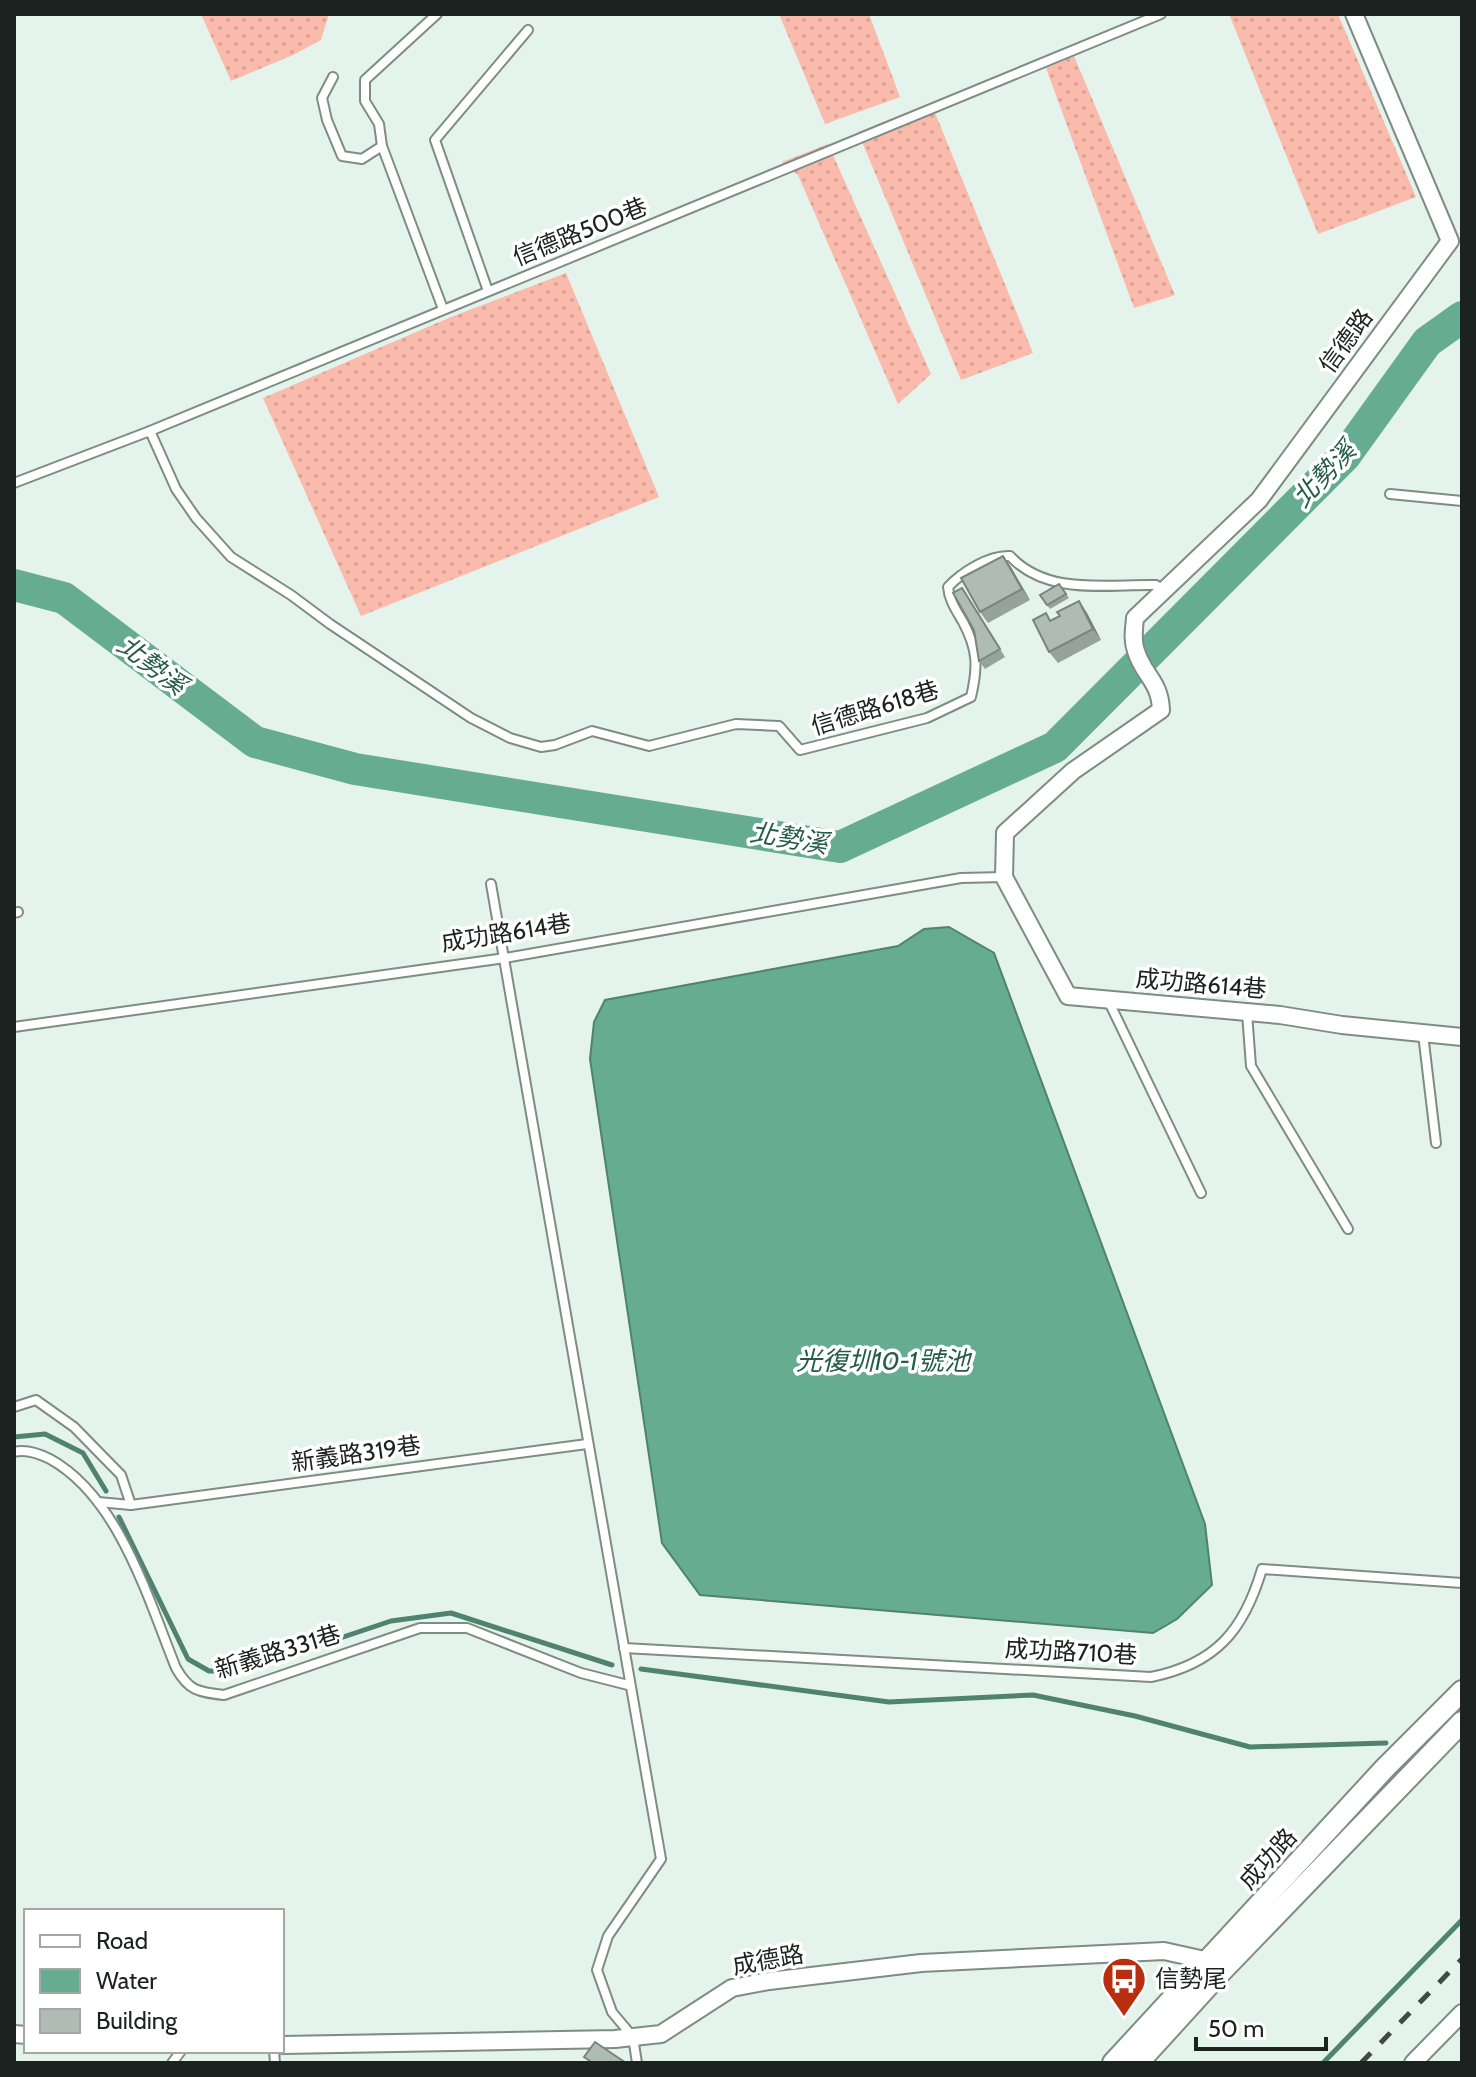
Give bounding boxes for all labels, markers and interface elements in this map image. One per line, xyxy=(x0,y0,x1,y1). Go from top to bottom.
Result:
street label: 信德路500巷 xyxy=(508,191,651,272)
street label: 信德路 xyxy=(1313,303,1378,378)
water label: 北勢溪 xyxy=(1286,432,1365,513)
water label: 北勢溪 xyxy=(111,629,196,704)
street label: 信德路618巷 xyxy=(808,674,942,741)
water label: 北勢溪 xyxy=(748,816,834,861)
street label: 成功路614巷 xyxy=(439,908,573,957)
street label: 成功路614巷 xyxy=(1134,963,1268,1004)
water label: 光復圳10-1號池 xyxy=(796,1345,973,1377)
street label: 新義路319巷 xyxy=(289,1430,423,1477)
street label: 新義路331巷 xyxy=(212,1619,344,1684)
street label: 成功路710巷 xyxy=(1004,1634,1138,1669)
street label: 成功路 xyxy=(1233,1822,1302,1895)
legend xyxy=(24,1909,284,2053)
text: Road xyxy=(96,1926,148,1955)
street label: 成德路 xyxy=(730,1939,806,1980)
bus stop icon: 信勢尾 xyxy=(1100,1955,1148,2018)
place label: 信勢尾 xyxy=(1155,1964,1227,1993)
text: Water xyxy=(96,1966,157,1995)
scale bar xyxy=(1196,2001,1326,2051)
text: Building xyxy=(96,2006,178,2035)
text: 50 m xyxy=(1208,2014,1264,2043)

